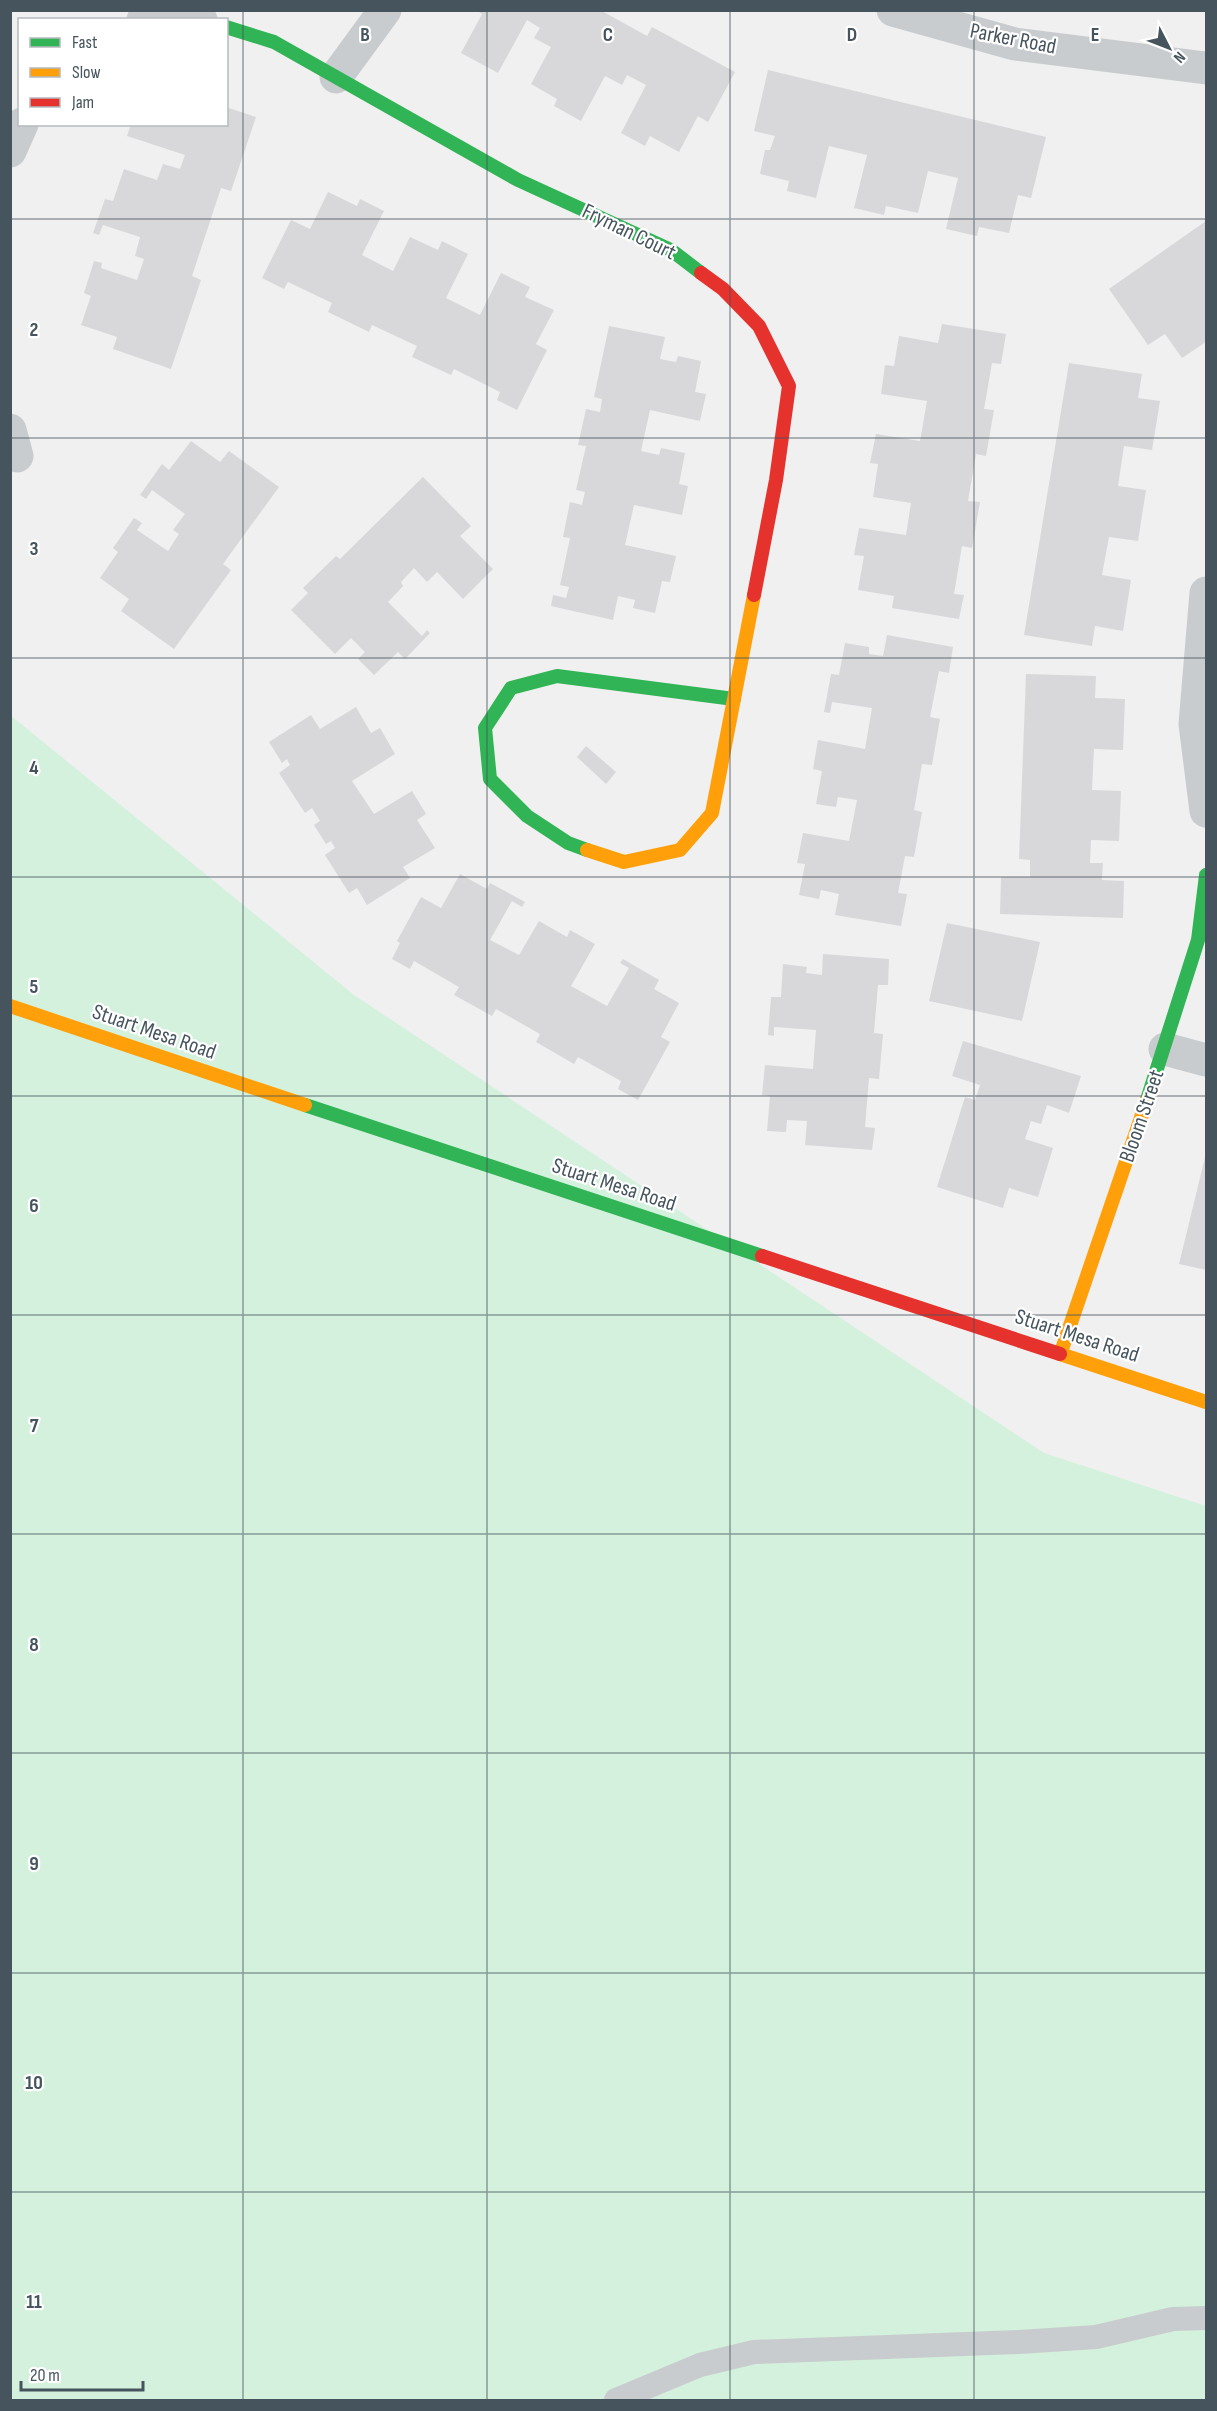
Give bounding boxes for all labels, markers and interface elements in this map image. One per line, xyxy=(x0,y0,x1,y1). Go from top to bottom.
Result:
street label: Parker Road xyxy=(968,17,1058,61)
legend xyxy=(18,18,228,126)
north arrow xyxy=(1139,18,1199,78)
text: B xyxy=(360,23,370,47)
text: C xyxy=(603,23,613,47)
text: D xyxy=(847,23,857,47)
text: E xyxy=(1091,23,1099,47)
text: Fast xyxy=(72,32,98,53)
text: N xyxy=(1169,48,1189,67)
text: Slow xyxy=(72,62,101,83)
text: Jam xyxy=(71,92,94,113)
street label: Fryman Court xyxy=(578,198,681,266)
text: 2 xyxy=(30,318,38,342)
text: 3 xyxy=(30,537,39,561)
text: 4 xyxy=(29,756,39,780)
text: 5 xyxy=(30,975,39,999)
street label: Stuart Mesa Road xyxy=(89,998,219,1066)
street label: Bloom Street xyxy=(1114,1066,1171,1166)
street label: Stuart Mesa Road xyxy=(549,1152,679,1218)
text: 6 xyxy=(29,1194,39,1218)
street label: Stuart Mesa Road xyxy=(1012,1303,1142,1369)
text: 7 xyxy=(30,1414,39,1438)
text: 8 xyxy=(29,1633,39,1657)
text: 9 xyxy=(29,1852,39,1876)
text: 10 xyxy=(25,2071,43,2095)
text: 11 xyxy=(26,2290,42,2314)
scale bar xyxy=(21,2354,142,2392)
text: 20 m xyxy=(30,2365,60,2386)

